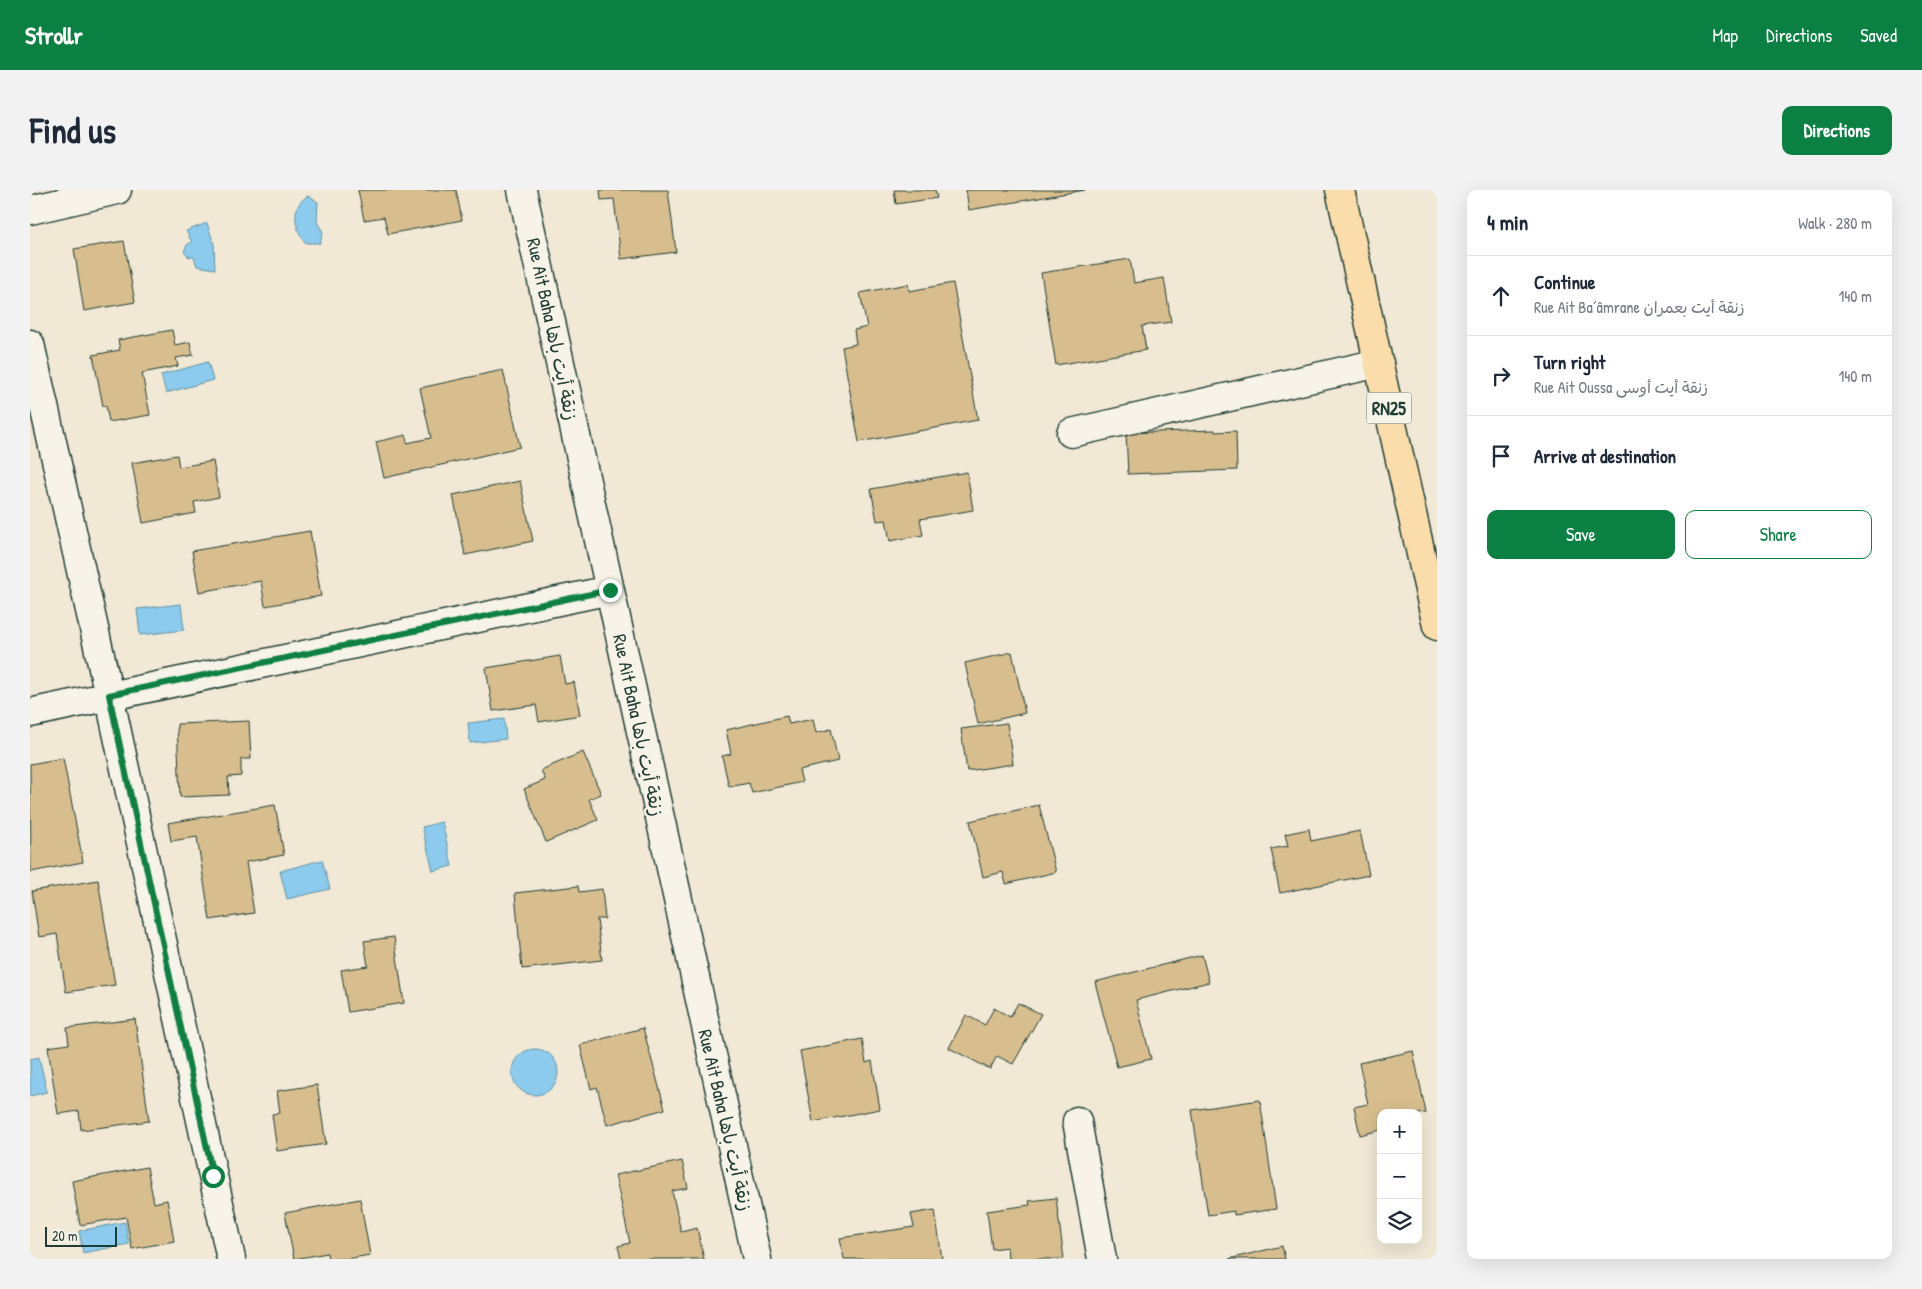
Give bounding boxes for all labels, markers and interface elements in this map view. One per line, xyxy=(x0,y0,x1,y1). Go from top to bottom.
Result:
text: Strollr xyxy=(25,19,83,51)
text: Map xyxy=(1713,23,1738,48)
text: Directions xyxy=(1766,23,1832,48)
text: Saved xyxy=(1860,23,1897,48)
button: Directions xyxy=(1782,106,1892,155)
text: Find us xyxy=(30,107,116,154)
text: 4 min xyxy=(1487,208,1528,237)
text: Walk · 280 m xyxy=(1798,212,1872,234)
street label: Rue Ait Baha زنقة أيت باها xyxy=(521,235,585,423)
text: Continue xyxy=(1534,269,1595,295)
icon: ahead xyxy=(1487,282,1515,310)
text: 140 m xyxy=(1838,285,1872,307)
text: Rue Ait Ba´âmrane زنقة أيت بعمران xyxy=(1534,296,1745,318)
text: Turn right xyxy=(1534,349,1605,375)
icon: right xyxy=(1487,362,1515,390)
text: 140 m xyxy=(1838,365,1872,387)
text: Rue Ait Oussa زنقة أيت أوسى xyxy=(1534,376,1708,398)
road number: RN25 xyxy=(1366,392,1412,424)
icon: arrive xyxy=(1487,442,1515,470)
text: Arrive at destination xyxy=(1534,443,1676,469)
button: Save xyxy=(1487,510,1675,559)
button: Share xyxy=(1685,510,1872,559)
route end xyxy=(599,579,622,602)
street label: Rue Ait Baha زنقة أيت باها xyxy=(607,631,671,819)
street label: Rue Ait Baha زنقة أيت باها xyxy=(692,1027,760,1213)
map controls xyxy=(1377,1109,1422,1244)
button: + xyxy=(1377,1109,1422,1154)
button: − xyxy=(1377,1154,1422,1199)
route start xyxy=(202,1165,225,1188)
button: layers xyxy=(1377,1199,1422,1244)
scale bar xyxy=(45,1224,118,1247)
text: 20 m xyxy=(52,1226,78,1245)

